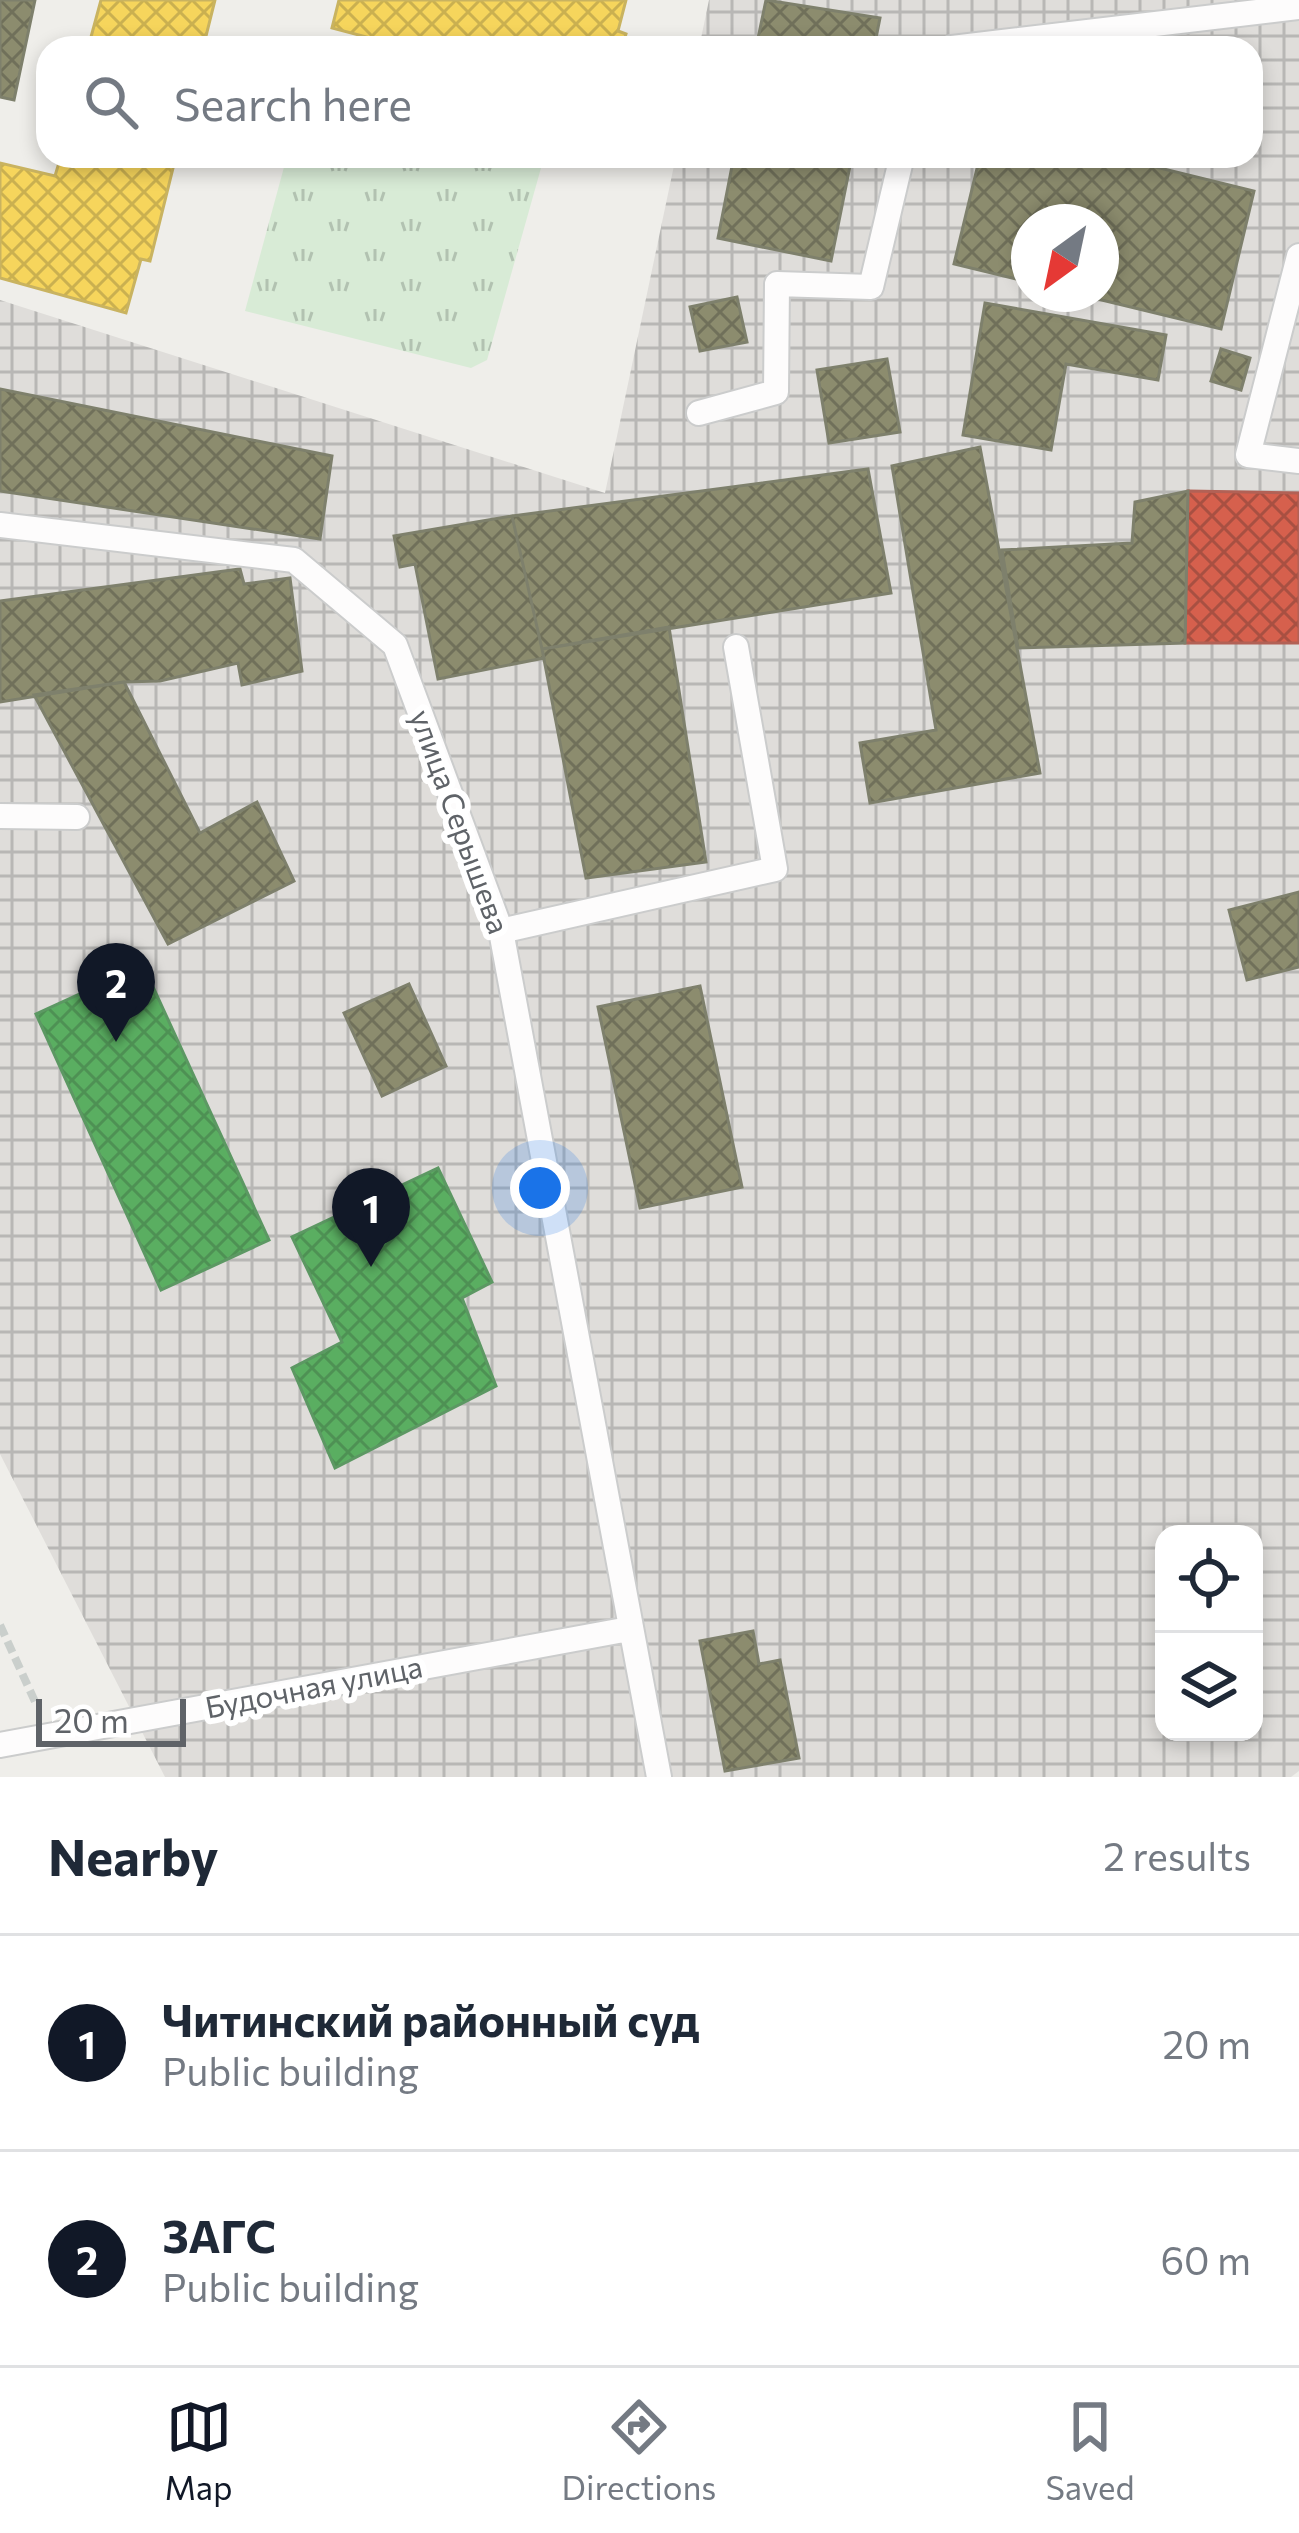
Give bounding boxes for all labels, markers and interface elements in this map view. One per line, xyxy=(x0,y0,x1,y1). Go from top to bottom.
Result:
search box xyxy=(36,36,1263,168)
icon: search xyxy=(78,69,144,135)
text: Search here xyxy=(174,75,412,130)
north arrow xyxy=(1011,204,1119,312)
street label: улица Серышева xyxy=(404,704,519,938)
pin: 2 xyxy=(77,943,155,1042)
your location xyxy=(510,1158,570,1218)
pin: 1 xyxy=(332,1168,410,1267)
map controls xyxy=(1155,1525,1263,1741)
button: locate xyxy=(1155,1525,1263,1633)
button: layers xyxy=(1155,1633,1263,1741)
street label: Будочная улица xyxy=(202,1646,425,1725)
scale bar xyxy=(36,1693,186,1746)
text: 20 m xyxy=(54,1699,129,1740)
text: Nearby xyxy=(48,1824,218,1887)
text: 2 results xyxy=(1103,1831,1251,1879)
text: Читинский районный суд xyxy=(162,1991,699,2046)
text: 1 xyxy=(78,2019,96,2067)
text: 20 m xyxy=(1163,2019,1251,2067)
text: Public building xyxy=(162,2046,419,2094)
text: ЗАГС xyxy=(162,2207,276,2262)
text: 2 xyxy=(76,2235,98,2283)
text: 60 m xyxy=(1160,2235,1251,2283)
text: Public building xyxy=(162,2262,419,2310)
tab: Map xyxy=(165,2394,233,2507)
tab: Directions xyxy=(562,2394,716,2507)
tab: Saved xyxy=(1045,2394,1134,2507)

